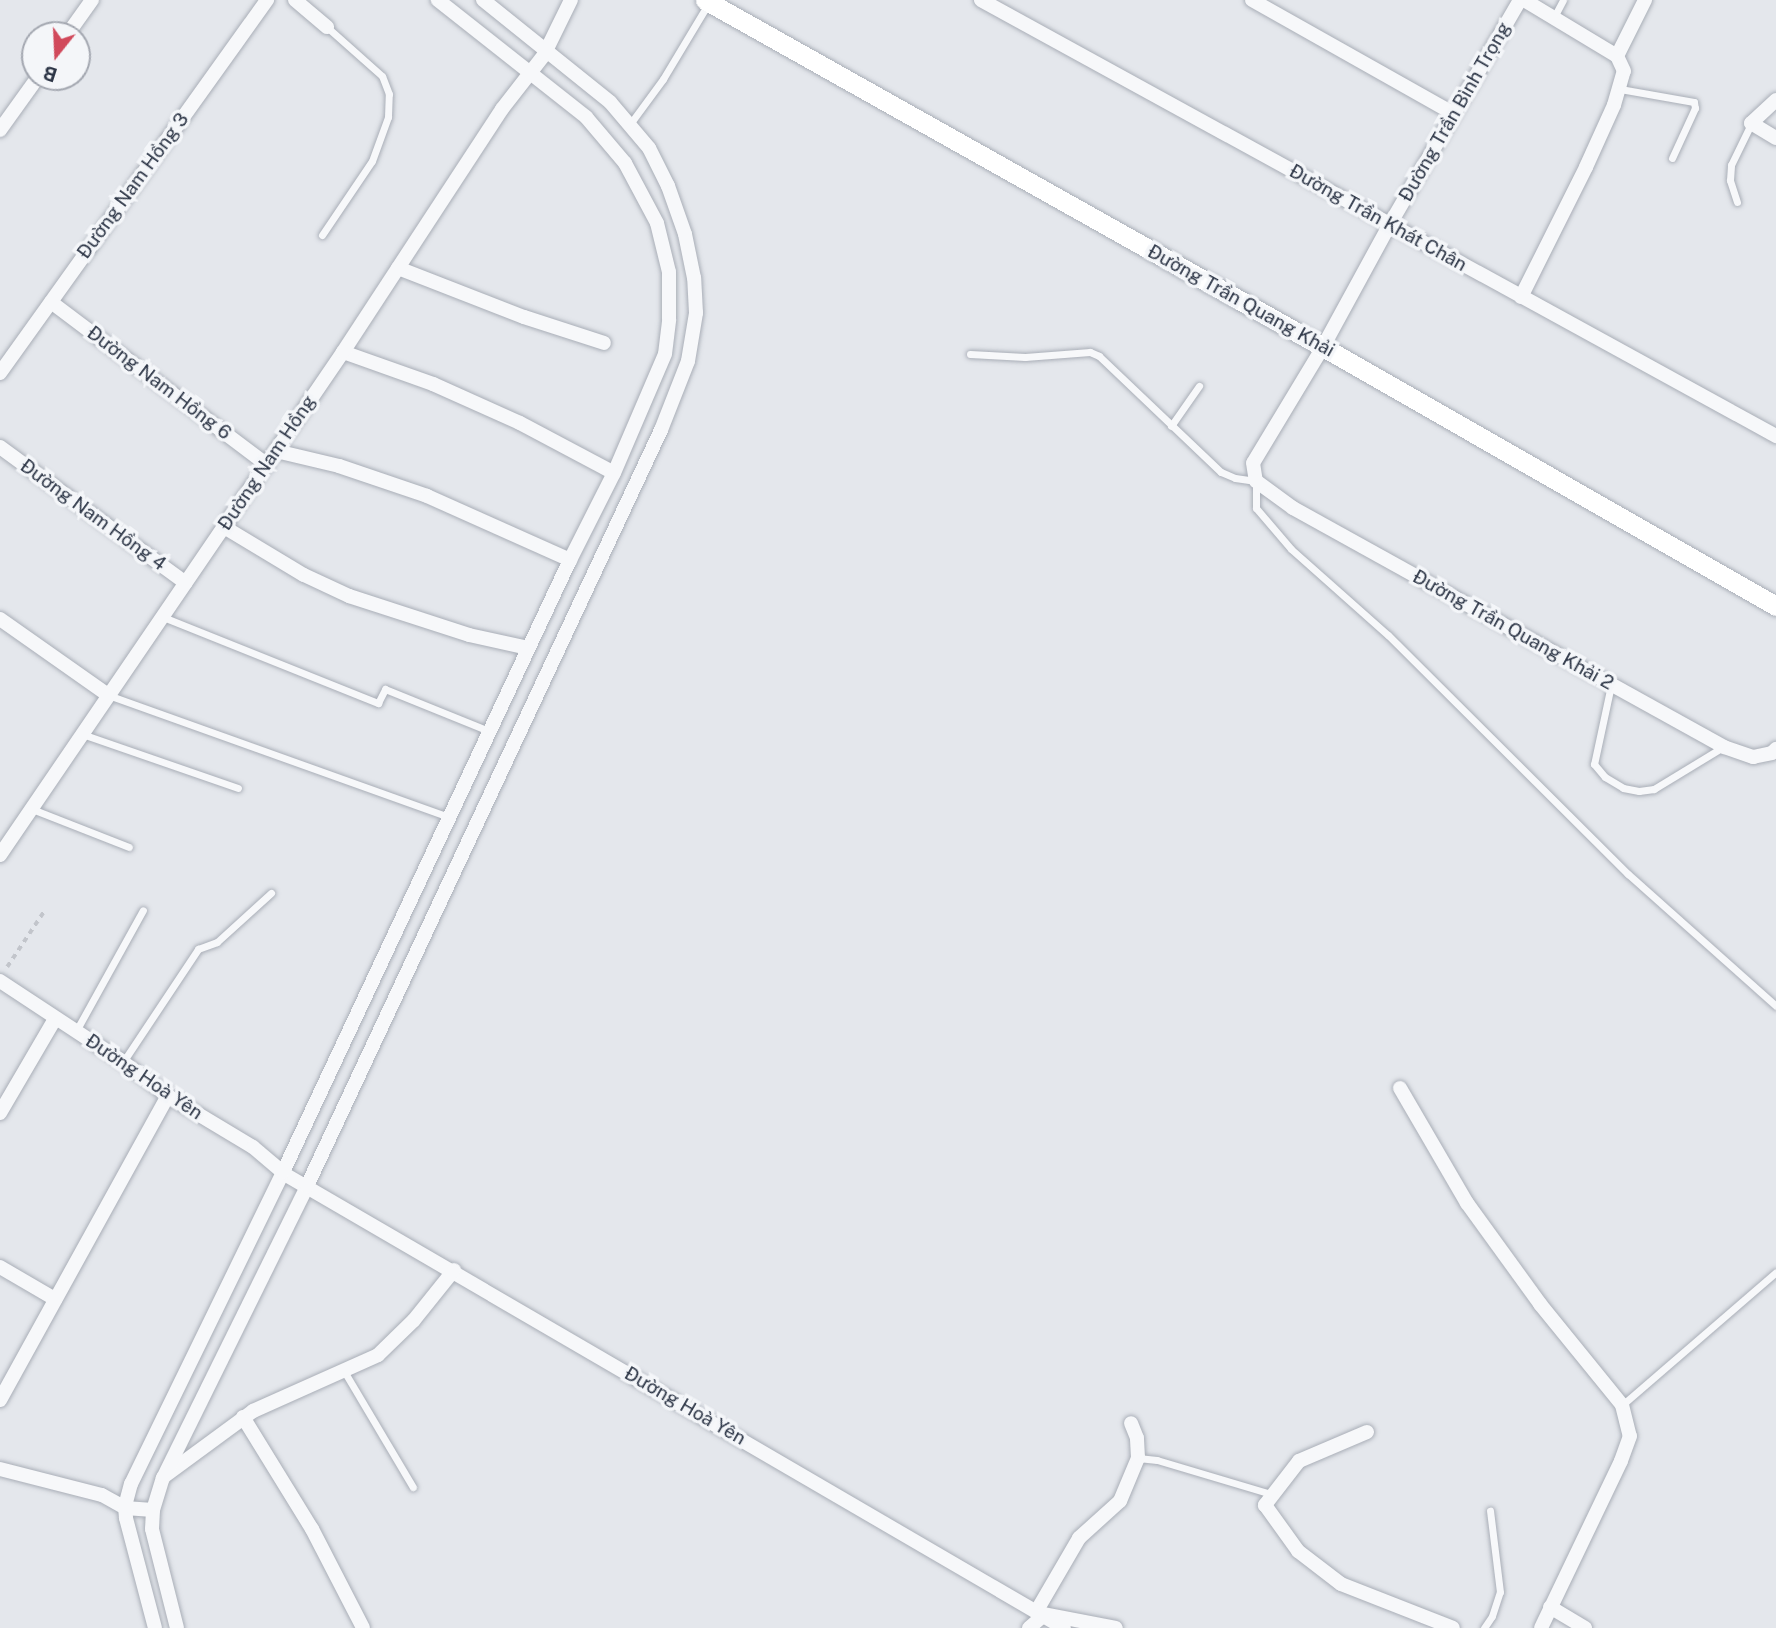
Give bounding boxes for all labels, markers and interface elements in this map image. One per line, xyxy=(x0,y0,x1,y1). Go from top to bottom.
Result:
street label: Đường Trần Bình Trọng xyxy=(1394,18,1516,206)
north arrow xyxy=(21,21,91,91)
text: B xyxy=(41,62,60,87)
street label: Đường Nam Hồng 3 xyxy=(72,109,194,263)
street label: Đường Trần Khát Chân xyxy=(1285,160,1471,276)
street label: Đường Trần Quang Khải xyxy=(1144,240,1338,362)
street label: Đường Nam Hồng 6 xyxy=(82,321,236,445)
street label: Đường Nam Hồng xyxy=(213,391,321,535)
street label: Đường Nam Hồng 4 xyxy=(16,454,170,576)
street label: Đường Trần Quang Khải 2 xyxy=(1409,565,1617,695)
street label: Đường Hoà Yên xyxy=(81,1029,207,1125)
street label: Đường Hoà Yên xyxy=(620,1362,750,1450)

